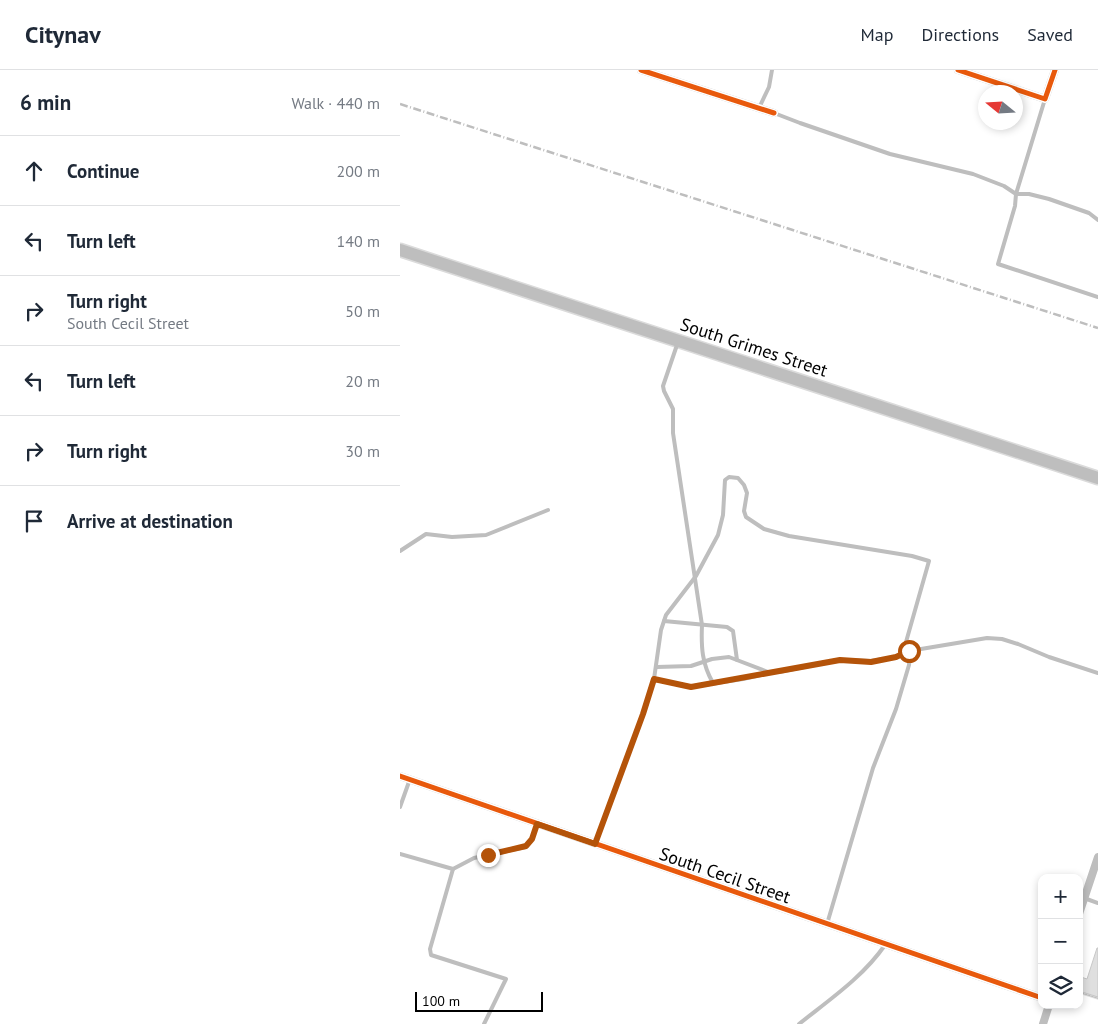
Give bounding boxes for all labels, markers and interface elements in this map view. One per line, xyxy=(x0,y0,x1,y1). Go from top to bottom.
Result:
text: Citynav xyxy=(25,19,101,50)
text: Map xyxy=(861,23,893,46)
text: Directions xyxy=(921,23,999,46)
text: Saved xyxy=(1027,23,1073,46)
north arrow xyxy=(978,85,1023,130)
text: 6 min xyxy=(20,89,71,116)
text: Walk · 440 m xyxy=(291,93,380,113)
icon: ahead xyxy=(20,157,48,185)
text: Continue xyxy=(67,159,139,183)
text: 200 m xyxy=(337,161,380,181)
icon: left xyxy=(20,227,48,255)
text: Turn left xyxy=(67,229,136,253)
text: 140 m xyxy=(337,231,380,251)
text: Turn right xyxy=(67,289,147,313)
icon: right xyxy=(20,297,48,325)
text: 50 m xyxy=(345,301,380,321)
street label: South Grimes Street xyxy=(677,312,831,382)
text: South Cecil Street xyxy=(67,313,189,333)
icon: left xyxy=(20,367,48,395)
text: Turn left xyxy=(67,369,136,393)
text: 20 m xyxy=(345,371,380,391)
icon: right xyxy=(20,437,48,465)
text: Turn right xyxy=(67,439,147,463)
text: 30 m xyxy=(345,441,380,461)
icon: arrive xyxy=(20,507,48,535)
text: Arrive at destination xyxy=(67,509,233,533)
route start xyxy=(898,640,921,663)
street label: South Cecil Street xyxy=(656,842,794,908)
route end xyxy=(477,844,500,867)
map controls xyxy=(1038,874,1083,1009)
button: + xyxy=(1038,874,1083,919)
button: − xyxy=(1038,919,1083,964)
button: layers xyxy=(1038,964,1083,1009)
scale bar xyxy=(415,989,542,1012)
text: 100 m xyxy=(422,992,460,1010)

